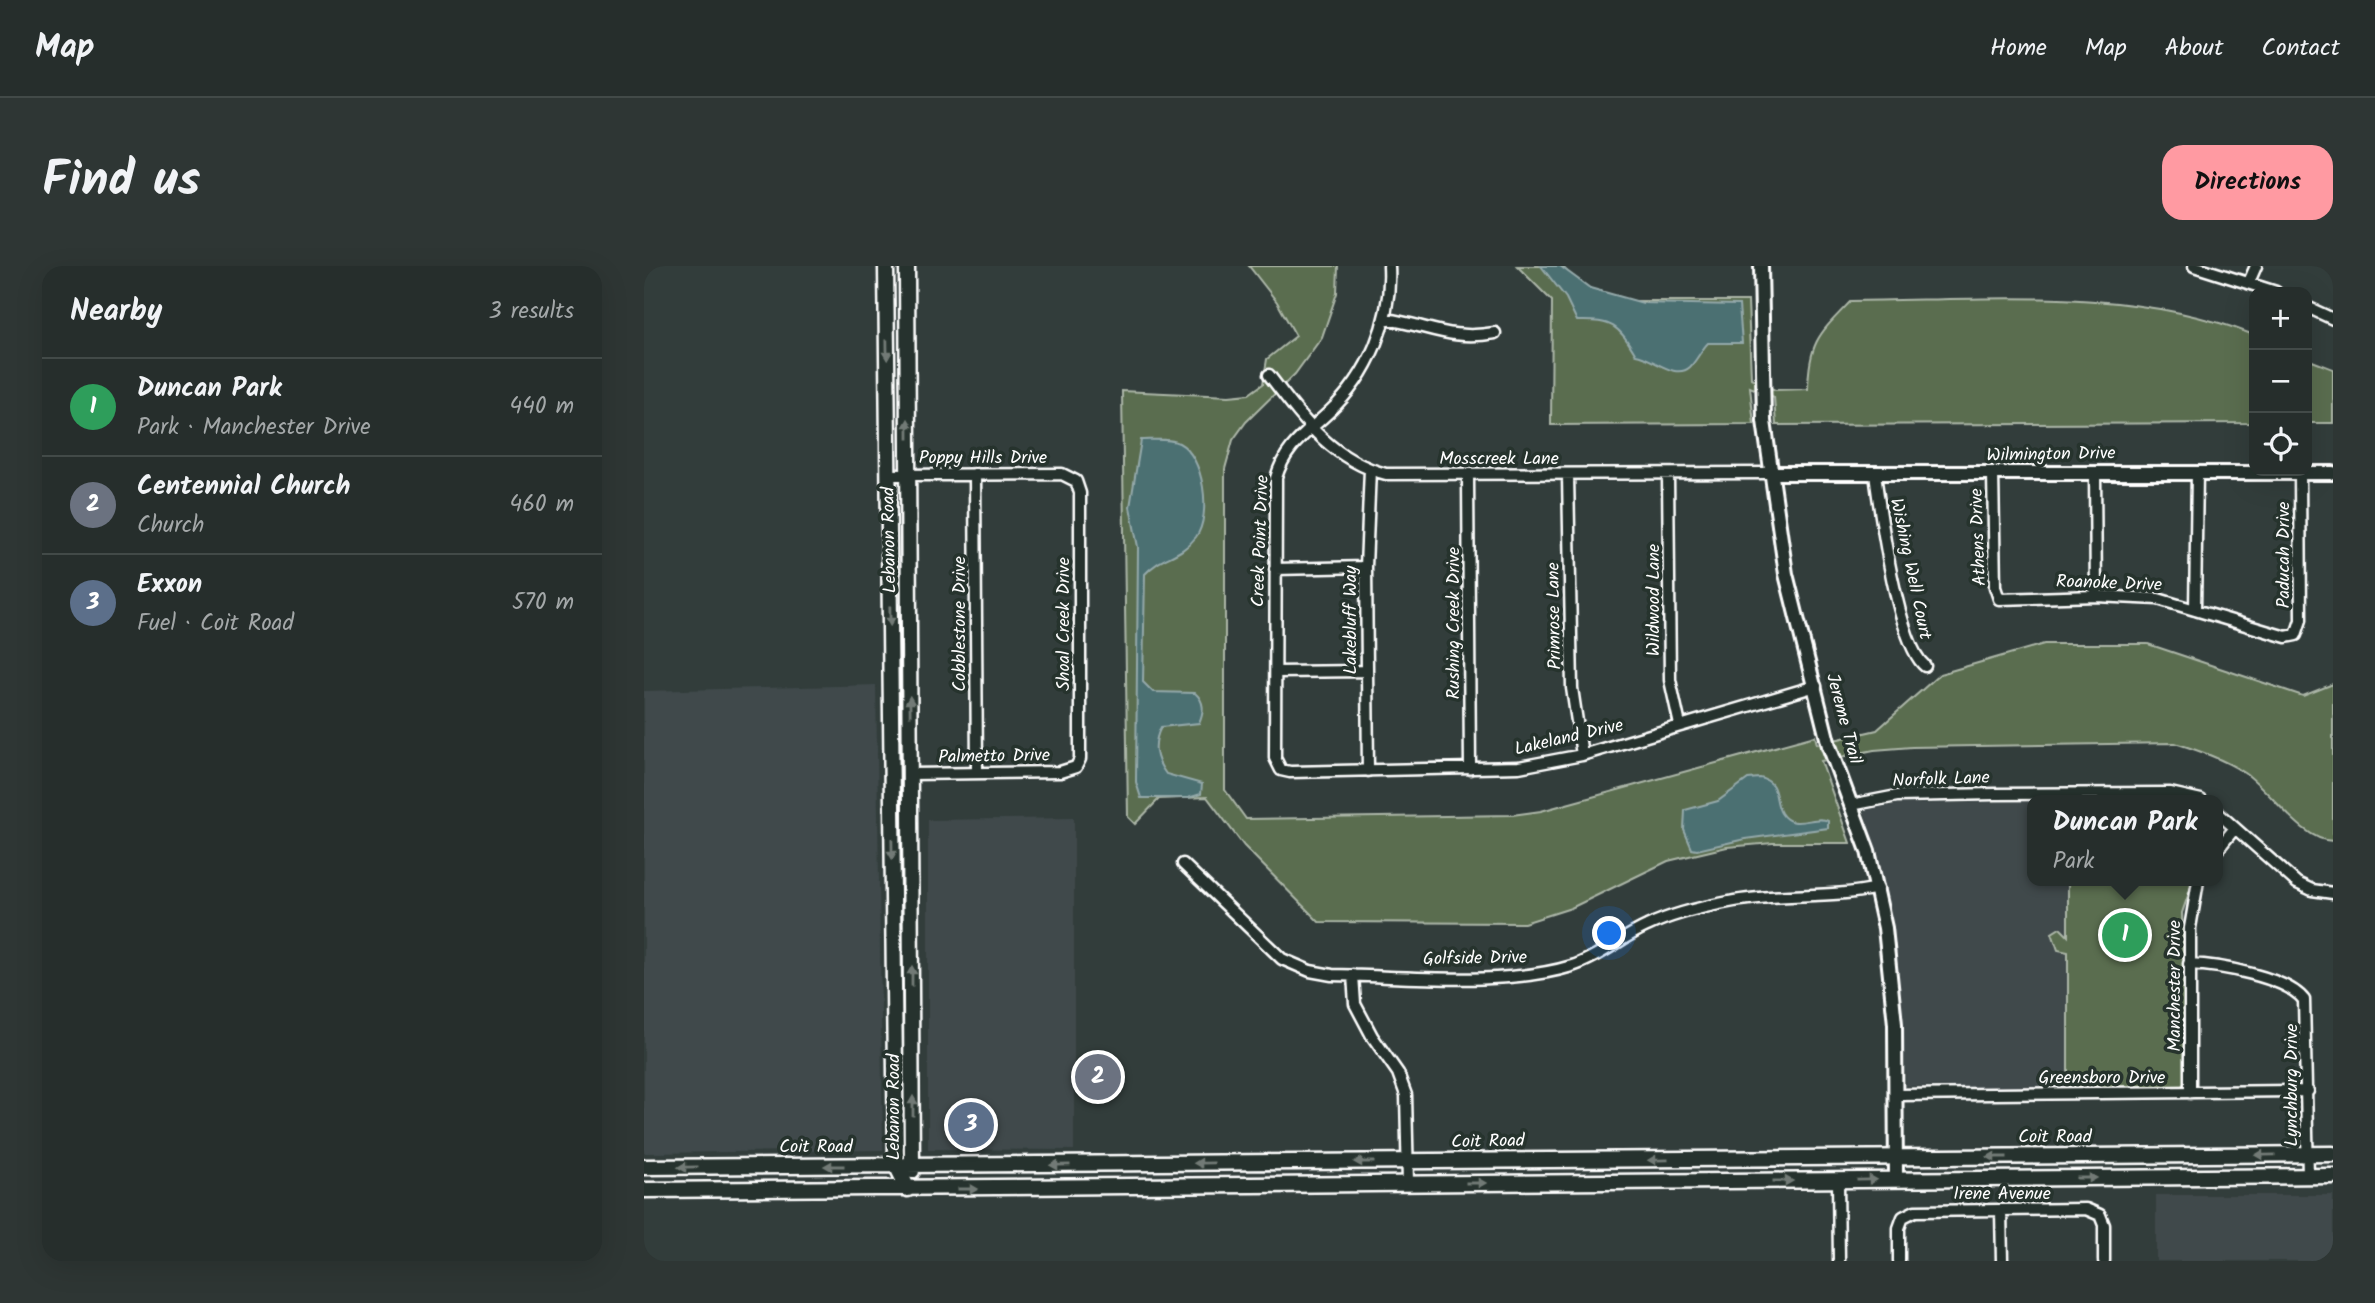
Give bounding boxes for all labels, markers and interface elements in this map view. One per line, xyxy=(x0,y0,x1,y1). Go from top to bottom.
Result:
text: Map xyxy=(35,22,95,75)
text: Home xyxy=(1990,29,2047,68)
text: Map xyxy=(2085,29,2127,68)
text: About xyxy=(2165,29,2223,68)
text: Contact xyxy=(2261,29,2340,68)
text: Find us xyxy=(42,143,200,221)
button: Directions xyxy=(2162,145,2333,220)
map controls xyxy=(2249,287,2312,476)
button: + xyxy=(2249,287,2312,350)
text: Nearby xyxy=(70,288,162,336)
text: 3 results xyxy=(488,294,574,330)
one-way arrow xyxy=(881,339,893,361)
button: − xyxy=(2249,350,2312,413)
text: Duncan Park xyxy=(137,368,282,410)
text: 1 xyxy=(90,389,96,425)
text: 440 m xyxy=(510,389,574,425)
text: Park · Manchester Drive xyxy=(137,410,371,446)
button: locate xyxy=(2249,413,2312,476)
one-way arrow xyxy=(902,418,914,440)
street label: Wilmington Drive xyxy=(1986,439,2116,471)
street label: Poppy Hills Drive xyxy=(919,444,1047,473)
street label: Mosscreek Lane xyxy=(1439,445,1559,474)
text: Centennial Church xyxy=(137,466,350,508)
street label: Creek Point Drive xyxy=(1244,474,1278,608)
street label: Lebanon Road xyxy=(875,486,905,593)
text: 2 xyxy=(86,487,100,523)
text: 460 m xyxy=(510,487,574,523)
street label: Athens Drive xyxy=(1963,488,1995,586)
street label: Wishing Well Court xyxy=(1881,496,1939,643)
street label: Paducah Drive xyxy=(2270,502,2299,608)
text: Church xyxy=(137,508,204,544)
street label: Wildwood Lane xyxy=(1640,544,1669,656)
street label: Rushing Creek Drive xyxy=(1440,547,1469,699)
street label: Cobblestone Drive xyxy=(946,556,975,692)
street label: Shoal Creek Drive xyxy=(1050,557,1079,691)
street label: Primrose Lane xyxy=(1540,562,1570,670)
text: Exxon xyxy=(137,564,202,606)
street label: Lakebluff Way xyxy=(1337,565,1366,675)
street label: Roanoke Drive xyxy=(2055,568,2163,600)
text: 3 xyxy=(87,585,99,621)
text: 570 m xyxy=(512,585,574,621)
text: Fuel · Coit Road xyxy=(137,606,294,642)
one-way arrow xyxy=(884,606,896,628)
street label: Jereme Trail xyxy=(1817,670,1869,768)
one-way arrow xyxy=(905,694,916,716)
street label: Lakeland Drive xyxy=(1512,711,1626,765)
street label: Palmetto Drive xyxy=(938,742,1050,772)
street label: Norfolk Lane xyxy=(1892,764,1990,796)
popup xyxy=(2027,795,2223,886)
text: Duncan Park xyxy=(2053,802,2197,844)
one-way arrow xyxy=(886,839,898,861)
text: Park xyxy=(2053,844,2094,880)
pin: 1 xyxy=(2102,909,2148,961)
your location xyxy=(1592,916,1626,950)
street label: Manchester Drive xyxy=(2161,920,2190,1052)
street label: Golfside Drive xyxy=(1423,944,1527,974)
one-way arrow xyxy=(906,964,918,986)
street label: Lynchburg Drive xyxy=(2278,1024,2307,1146)
pin: 2 xyxy=(1075,1051,1121,1103)
street label: Lebanon Road xyxy=(880,1053,909,1160)
street label: Greensboro Drive xyxy=(2039,1064,2165,1093)
one-way arrow xyxy=(908,1095,919,1117)
pin: 3 xyxy=(948,1099,994,1151)
street label: Coit Road xyxy=(2018,1123,2093,1152)
street label: Coit Road xyxy=(1451,1127,1526,1157)
street label: Coit Road xyxy=(779,1133,854,1162)
one-way arrow xyxy=(2254,1149,2276,1160)
one-way arrow xyxy=(1986,1151,2008,1163)
one-way arrow xyxy=(1647,1154,1669,1166)
one-way arrow xyxy=(1353,1156,1375,1168)
one-way arrow xyxy=(1193,1157,1215,1169)
one-way arrow xyxy=(1049,1159,1071,1171)
one-way arrow xyxy=(823,1160,845,1172)
one-way arrow xyxy=(677,1161,699,1173)
one-way arrow xyxy=(2076,1172,2098,1184)
one-way arrow xyxy=(1857,1174,1879,1186)
one-way arrow xyxy=(1772,1175,1794,1187)
one-way arrow xyxy=(1465,1177,1487,1189)
street label: Irene Avenue xyxy=(1953,1180,2051,1209)
one-way arrow xyxy=(958,1183,980,1195)

